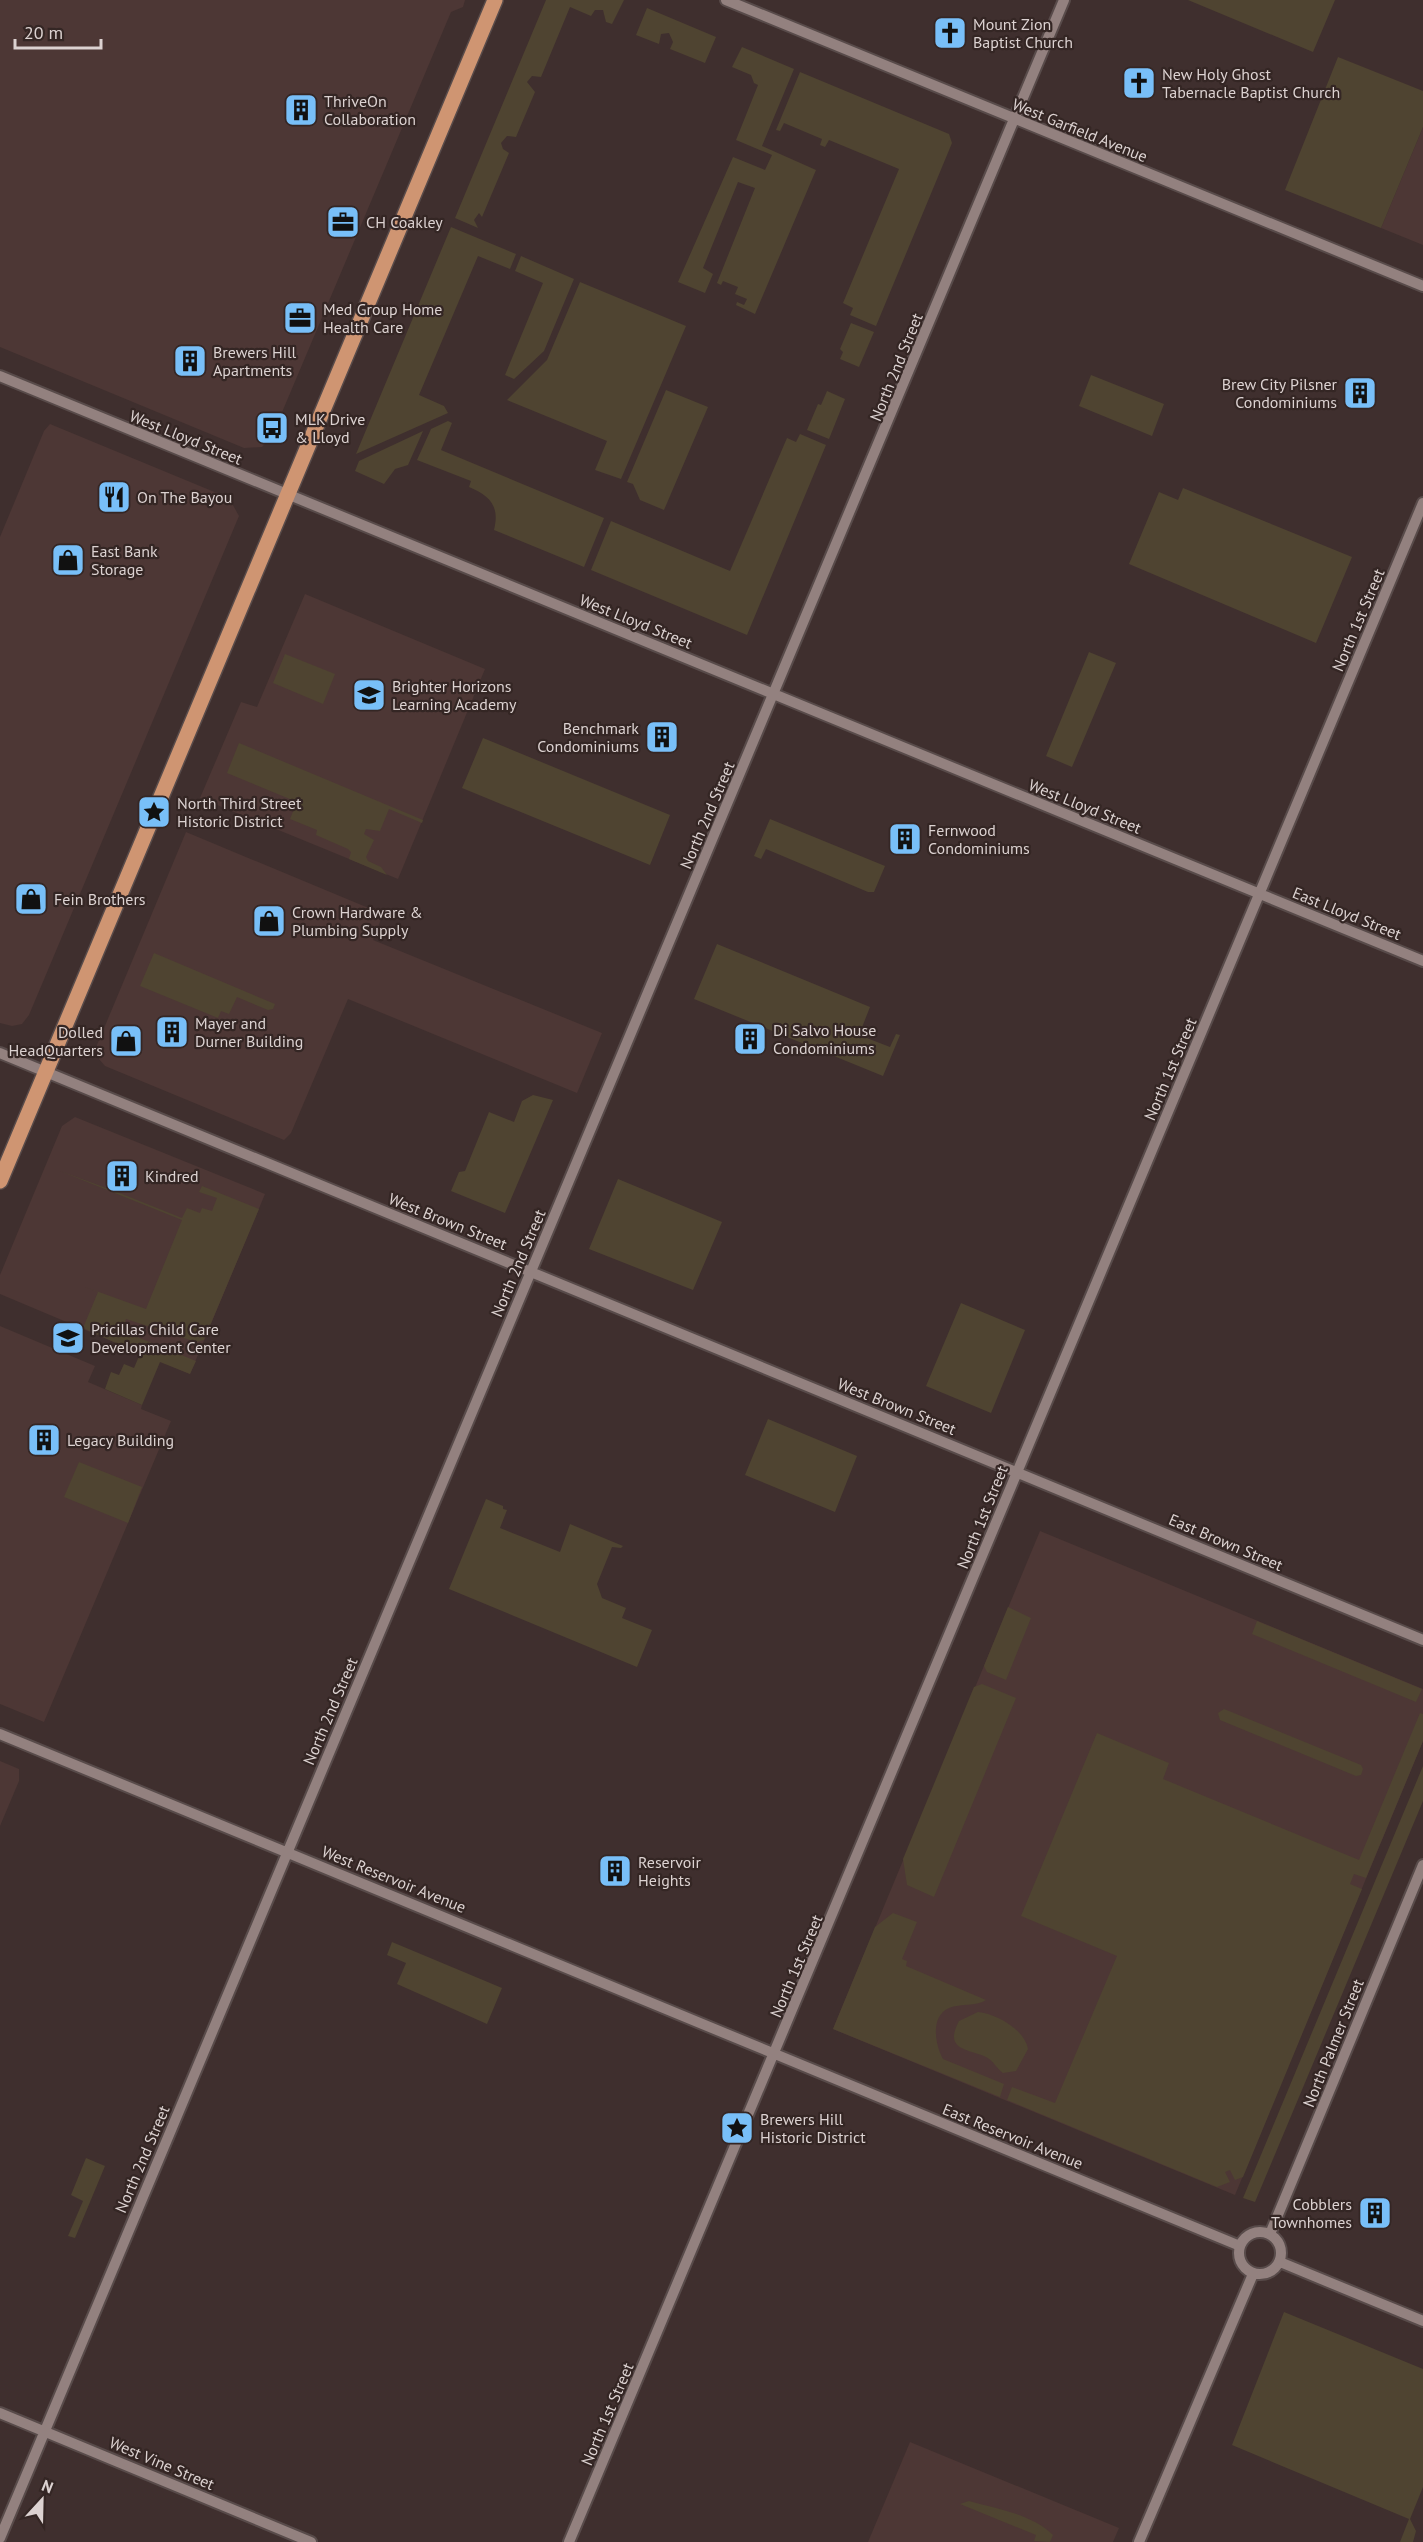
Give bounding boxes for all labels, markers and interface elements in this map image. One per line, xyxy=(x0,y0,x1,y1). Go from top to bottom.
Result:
scale bar xyxy=(15,12,100,50)
place label: Mount Zion Baptist Church xyxy=(973,14,1073,52)
church icon: Mount Zion Baptist Church xyxy=(932,15,968,51)
text: 20 m xyxy=(24,21,63,44)
place label: New Holy Ghost Tabernacle Baptist Church xyxy=(1162,64,1340,102)
church icon: New Holy Ghost Tabernacle Baptist Church xyxy=(1121,65,1157,101)
place label: ThriveOn Collaboration xyxy=(324,91,416,129)
building icon: ThriveOn Collaboration xyxy=(283,92,319,128)
street label: West Garfield Avenue xyxy=(1009,94,1151,166)
office icon: CH Coakley xyxy=(325,204,361,240)
place label: CH Coakley xyxy=(366,212,443,232)
place label: Med Group Home Health Care xyxy=(323,299,442,337)
office icon: Med Group Home Health Care xyxy=(282,300,318,336)
street label: North 2nd Street xyxy=(865,309,927,424)
place label: Brewers Hill Apartments xyxy=(213,342,297,380)
building icon: Brewers Hill Apartments xyxy=(172,343,208,379)
place label: Brew City Pilsner Condominiums xyxy=(1222,374,1338,412)
building icon: Brew City Pilsner Condominiums xyxy=(1342,375,1378,411)
street label: West Lloyd Street xyxy=(127,405,246,469)
place label: MLK Drive & Lloyd xyxy=(295,409,365,447)
bus stop icon: MLK Drive & Lloyd xyxy=(254,410,290,446)
restaurant icon: On The Bayou xyxy=(96,479,132,515)
place label: On The Bayou xyxy=(137,487,232,507)
place label: East Bank Storage xyxy=(91,541,158,579)
shop icon: East Bank Storage xyxy=(50,542,86,578)
street label: North 1st Street xyxy=(1327,565,1389,674)
street label: West Lloyd Street xyxy=(577,589,696,653)
place label: Brighter Horizons Learning Academy xyxy=(392,676,517,714)
school or university icon: Brighter Horizons Learning Academy xyxy=(351,677,387,713)
place label: Benchmark Condominiums xyxy=(537,718,639,756)
building icon: Benchmark Condominiums xyxy=(644,719,680,755)
street label: North 2nd Street xyxy=(675,758,739,872)
street label: West Lloyd Street xyxy=(1026,774,1145,838)
place label: North Third Street Historic District xyxy=(177,793,302,831)
place icon: North Third Street Historic District xyxy=(136,794,172,830)
place label: Fernwood Condominiums xyxy=(928,820,1030,858)
building icon: Fernwood Condominiums xyxy=(887,821,923,857)
shop icon: Fein Brothers xyxy=(13,881,49,917)
street label: East Lloyd Street xyxy=(1290,882,1405,944)
place label: Fein Brothers xyxy=(54,889,146,909)
place label: Crown Hardware & Plumbing Supply xyxy=(292,902,423,940)
shop icon: Crown Hardware & Plumbing Supply xyxy=(251,903,287,939)
place label: Mayer and Durner Building xyxy=(195,1013,303,1051)
building icon: Mayer and Durner Building xyxy=(154,1014,190,1050)
street label: North 1st Street xyxy=(1139,1014,1201,1123)
place label: Di Salvo House Condominiums xyxy=(773,1020,876,1058)
building icon: Di Salvo House Condominiums xyxy=(732,1021,768,1057)
place label: Dolled HeadQuarters xyxy=(9,1022,103,1060)
shop icon: Dolled HeadQuarters xyxy=(108,1023,144,1059)
building icon: Kindred xyxy=(104,1158,140,1194)
place label: Kindred xyxy=(145,1166,199,1186)
street label: West Brown Street xyxy=(386,1188,511,1254)
street label: North 2nd Street xyxy=(486,1206,550,1320)
place label: Pricillas Child Care Development Center xyxy=(91,1319,231,1357)
school or university icon: Pricillas Child Care Development Center xyxy=(50,1320,86,1356)
street label: West Brown Street xyxy=(835,1373,960,1439)
building icon: Legacy Building xyxy=(26,1422,62,1458)
place label: Legacy Building xyxy=(67,1430,174,1450)
street label: North 1st Street xyxy=(952,1462,1012,1572)
street label: East Brown Street xyxy=(1166,1509,1286,1575)
street label: North 2nd Street xyxy=(298,1654,362,1768)
street label: West Reservoir Avenue xyxy=(319,1841,469,1917)
place label: Reservoir Heights xyxy=(638,1852,702,1890)
building icon: Reservoir Heights xyxy=(597,1853,633,1889)
street label: North 1st Street xyxy=(765,1911,827,2020)
street label: North Palmer Street xyxy=(1298,1975,1368,2110)
street label: East Reservoir Avenue xyxy=(940,2099,1086,2173)
street label: North 2nd Street xyxy=(110,2102,174,2216)
place label: Brewers Hill Historic District xyxy=(760,2109,866,2147)
place icon: Brewers Hill Historic District xyxy=(719,2110,755,2146)
place label: Cobblers Townhomes xyxy=(1271,2194,1352,2232)
building icon: Cobblers Townhomes xyxy=(1357,2195,1393,2231)
street label: North 1st Street xyxy=(576,2359,638,2468)
street label: West Vine Street xyxy=(107,2432,218,2494)
north arrow xyxy=(12,2470,72,2530)
text: N xyxy=(39,2475,56,2497)

